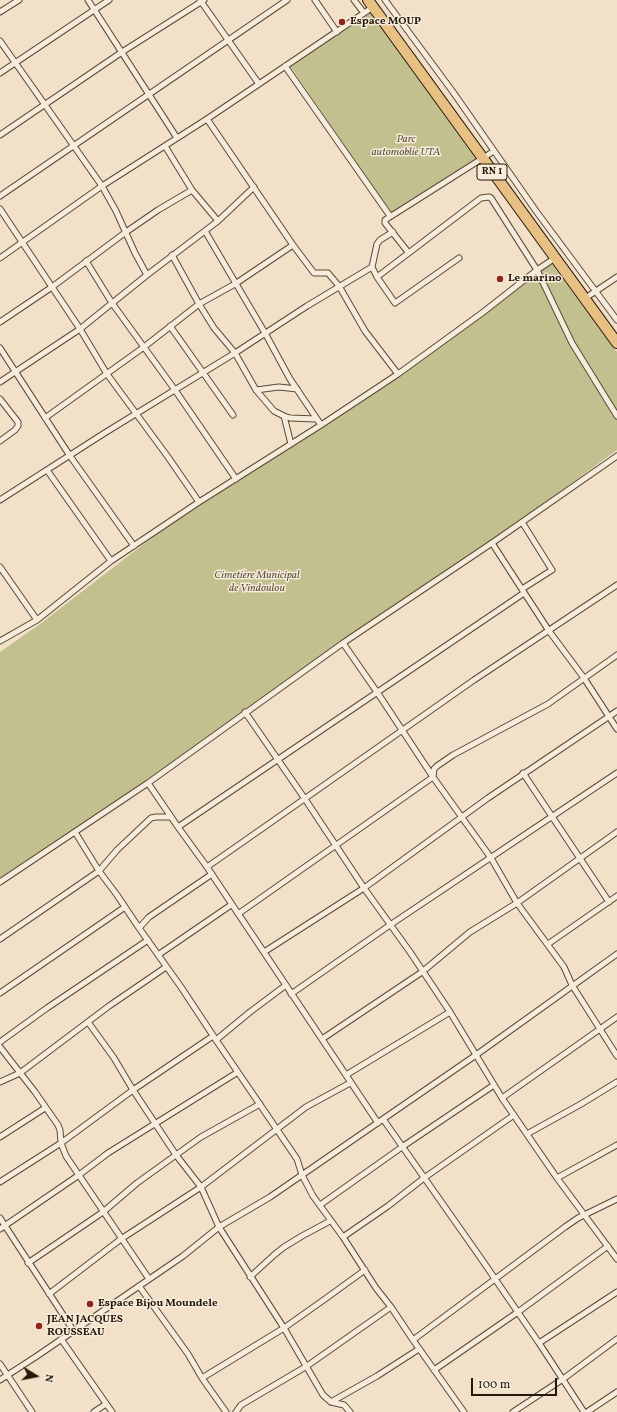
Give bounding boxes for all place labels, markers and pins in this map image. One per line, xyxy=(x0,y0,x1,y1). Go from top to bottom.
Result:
place label: Espace MOUP xyxy=(350,15,421,29)
marker: Espace MOUP xyxy=(337,17,347,27)
place label: Le marino xyxy=(508,272,562,286)
marker: Le marino xyxy=(495,274,505,284)
place label: Espace Bijou Moundele xyxy=(98,1297,218,1311)
marker: Espace Bijou Moundele xyxy=(85,1299,95,1309)
place label: JEAN JACQUES ROUSSEAU xyxy=(47,1313,123,1339)
marker: JEAN JACQUES ROUSSEAU xyxy=(34,1321,44,1331)

